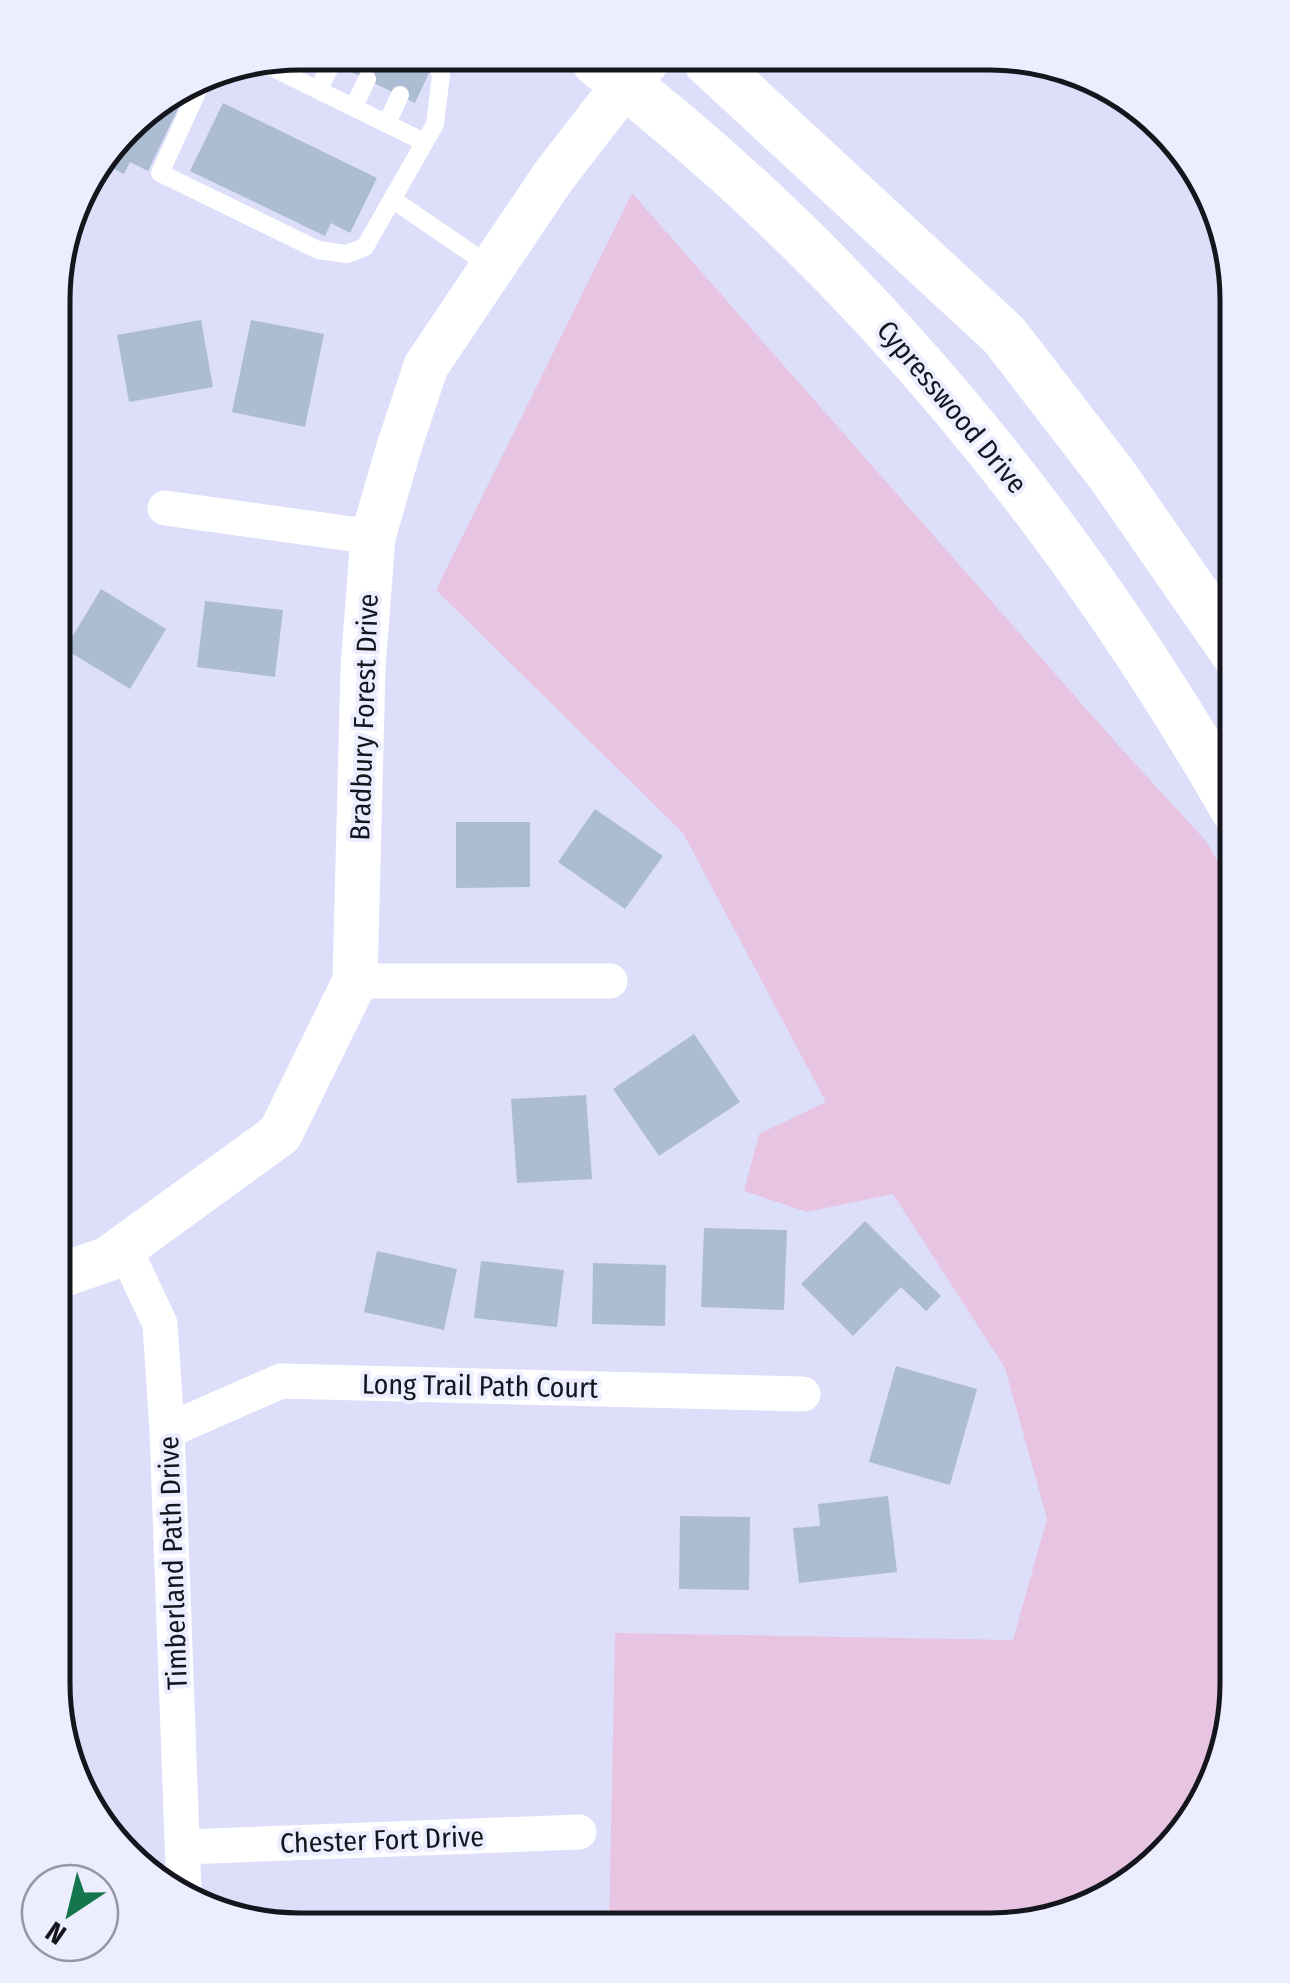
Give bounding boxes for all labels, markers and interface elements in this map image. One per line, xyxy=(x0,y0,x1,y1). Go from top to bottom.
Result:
street label: Cypresswood Drive xyxy=(870,314,1034,500)
street label: Bradbury Forest Drive xyxy=(343,593,385,841)
street label: Long Trail Path Court xyxy=(362,1367,599,1405)
street label: Timberland Path Drive xyxy=(152,1435,194,1691)
street label: Chester Fort Drive xyxy=(279,1820,485,1860)
north arrow xyxy=(20,1863,120,1963)
text: N xyxy=(40,1915,72,1951)

